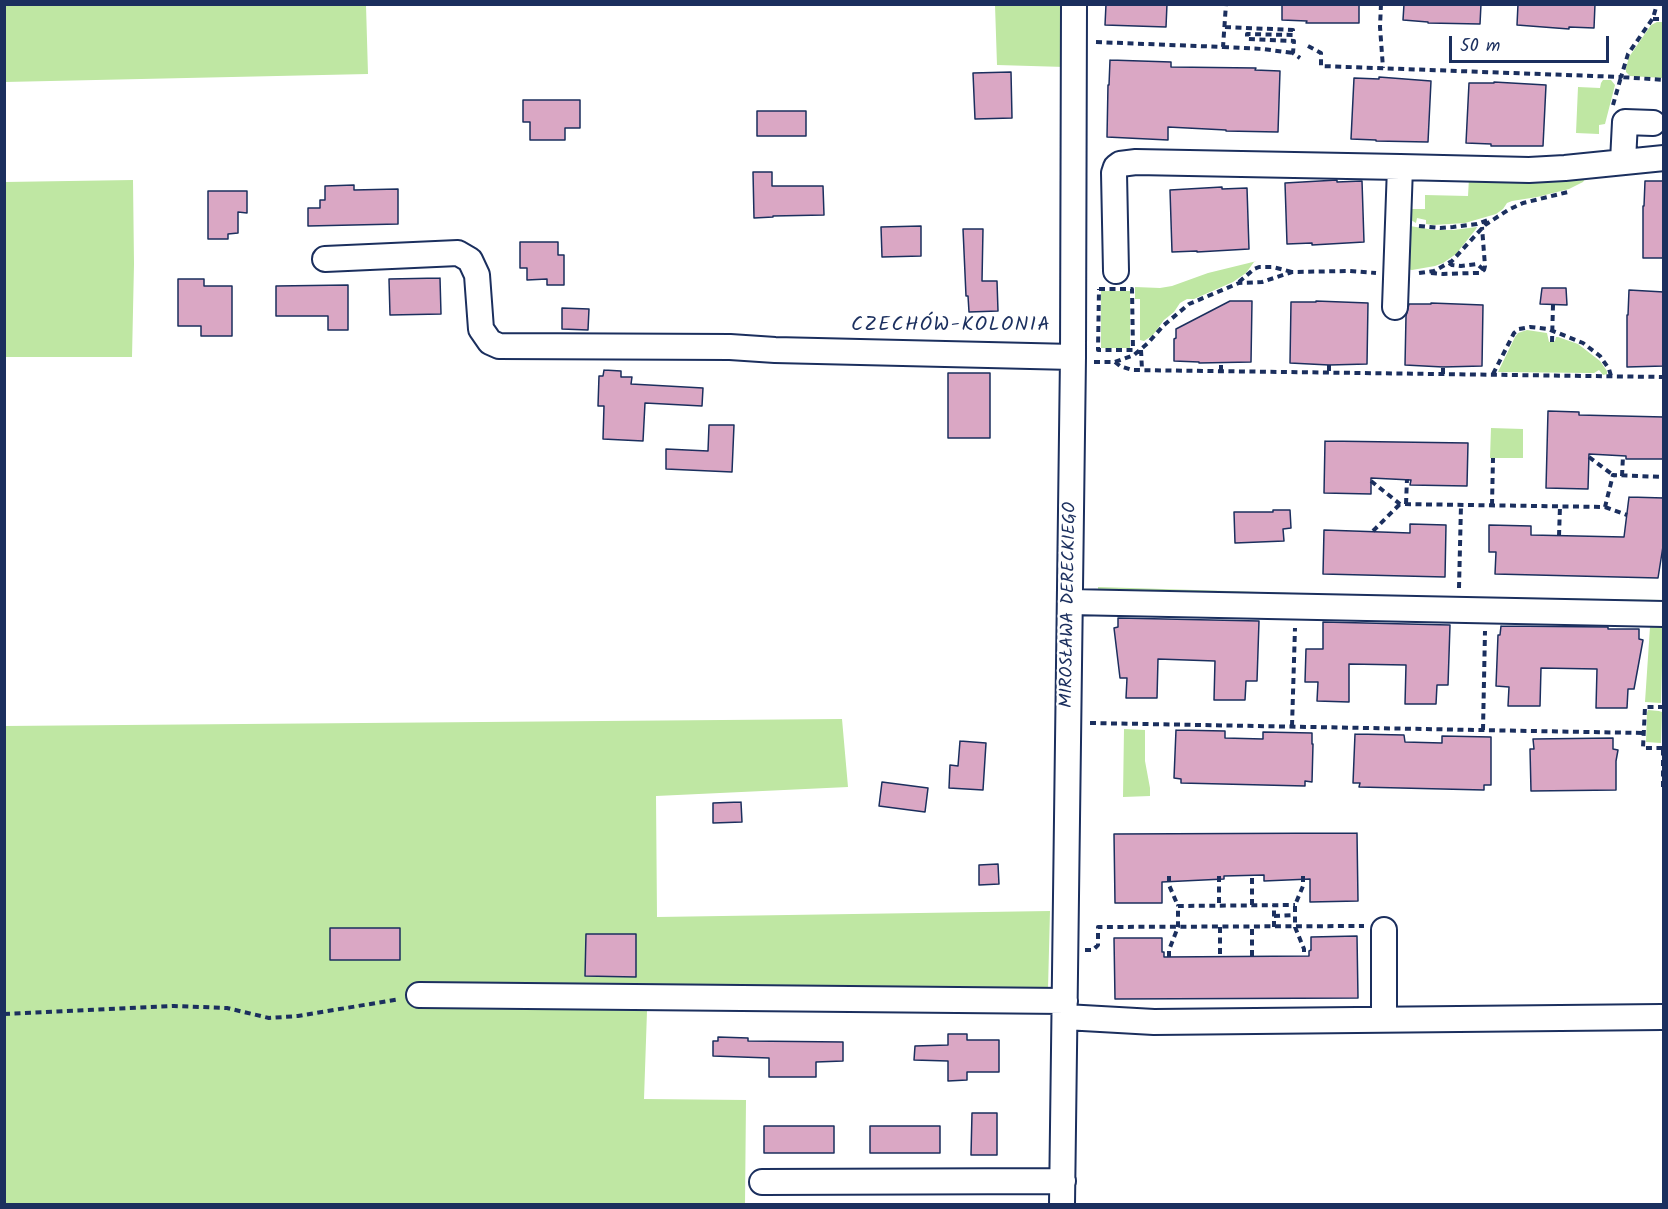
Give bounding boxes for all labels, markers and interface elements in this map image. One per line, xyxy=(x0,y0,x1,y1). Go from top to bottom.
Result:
scale bar xyxy=(1452,24,1612,62)
text: 50 m xyxy=(1460,32,1500,61)
district label: CZECHÓW-KOLONIA xyxy=(851,315,1051,339)
street label: MIROSŁAWA DERECKIEGO xyxy=(1057,502,1083,708)

